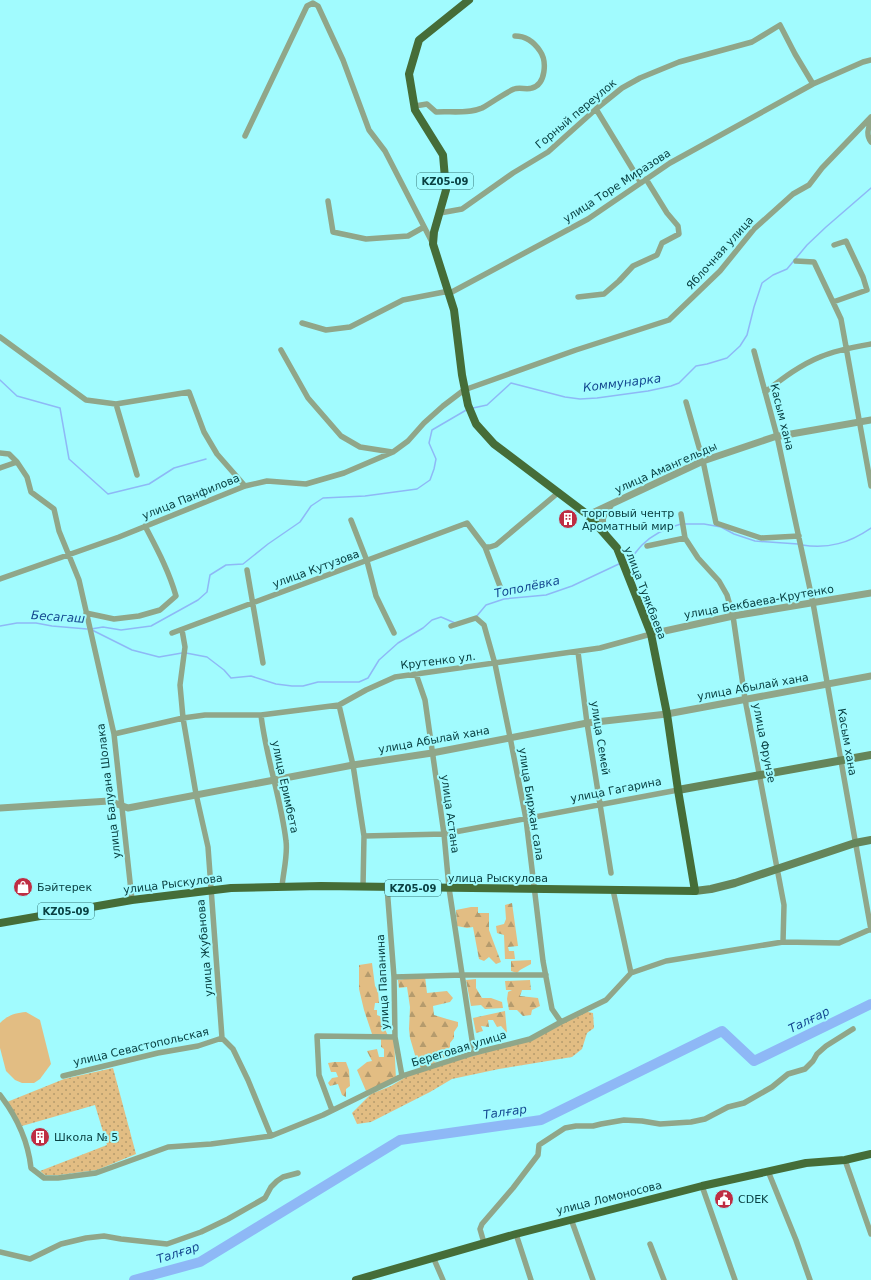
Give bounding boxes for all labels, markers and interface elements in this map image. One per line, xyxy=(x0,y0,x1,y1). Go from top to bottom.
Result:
street label: Горный переулок xyxy=(533,76,619,152)
street label: улица Торе Миразова xyxy=(561,146,673,226)
road number: KZ05-09 xyxy=(417,173,473,189)
street label: Яблочная улица xyxy=(684,214,756,292)
water label: Коммунарка xyxy=(582,371,662,395)
street label: Касым хана xyxy=(767,382,797,452)
street label: улица Амангельды xyxy=(613,440,719,496)
street label: улица Панфилова xyxy=(140,471,242,523)
place label: торговый чентр Ароматный мир xyxy=(582,507,674,533)
building icon: торговый чентр Ароматный мир xyxy=(557,508,579,530)
street label: улица Туякбаева xyxy=(621,545,669,641)
street label: улица Кутузова xyxy=(271,547,361,591)
water label: Тополёвка xyxy=(493,573,561,601)
street label: улица Бекбаева-Крутенко xyxy=(683,582,835,622)
water label: Бесагаш xyxy=(30,608,86,626)
street label: Крутенко ул. xyxy=(400,650,476,672)
street label: улица Абылай хана xyxy=(696,671,810,703)
street label: улица Семей xyxy=(588,700,612,776)
street label: улица Фрунзе xyxy=(750,702,778,784)
street label: Касым хана xyxy=(835,707,859,777)
street label: улица Балуана Шолака xyxy=(94,723,124,859)
street label: улица Абылай хана xyxy=(377,724,491,756)
street label: улица Еримбета xyxy=(269,739,301,835)
street label: улица Биржан сала xyxy=(516,747,546,861)
street label: улица Астана xyxy=(438,774,462,854)
street label: улица Гагарина xyxy=(569,775,663,805)
street label: улица Рыскулова xyxy=(123,871,223,897)
street label: улица Рыскулова xyxy=(448,872,548,885)
shop icon: Бәйтерек xyxy=(12,876,34,898)
road number: KZ05-09 xyxy=(385,880,441,896)
place label: Бәйтерек xyxy=(37,881,92,894)
street label: улица Жубанова xyxy=(194,899,216,997)
road number: KZ05-09 xyxy=(38,903,94,919)
street label: улица Папанина xyxy=(374,934,392,1030)
water label: Талғар xyxy=(786,1004,832,1036)
street label: улица Севастопольская xyxy=(72,1025,210,1069)
street label: Береговая улица xyxy=(410,1028,508,1070)
water label: Талғар xyxy=(482,1102,528,1122)
building icon: Школа № 5 xyxy=(29,1126,51,1148)
place label: Школа № 5 xyxy=(54,1131,118,1144)
street label: улица Ломоносова xyxy=(555,1179,663,1217)
public building icon: CDEK xyxy=(713,1188,735,1210)
place label: CDEK xyxy=(738,1193,769,1206)
water label: Талғар xyxy=(155,1239,201,1266)

